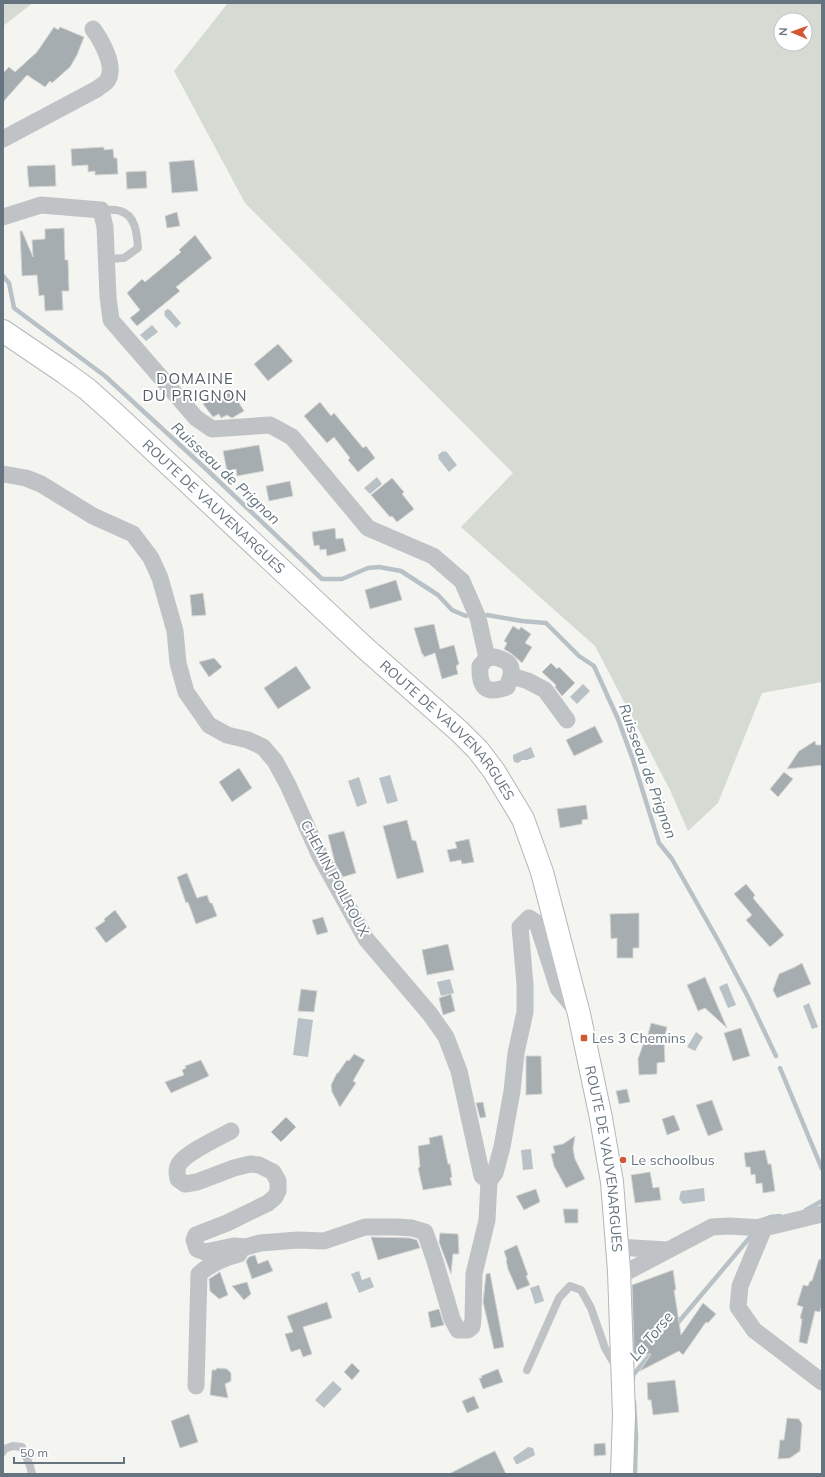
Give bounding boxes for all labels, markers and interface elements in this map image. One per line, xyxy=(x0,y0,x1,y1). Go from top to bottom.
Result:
north arrow xyxy=(773,12,813,52)
text: N xyxy=(776,27,790,36)
district label: DOMAINE DU PRIGNON xyxy=(142,369,248,405)
water label: Ruisseau de Prignon xyxy=(168,418,285,529)
street label: ROUTE DE VAUVENARGUES xyxy=(139,435,289,578)
street label: ROUTE DE VAUVENARGUES xyxy=(376,656,519,804)
water label: Ruisseau de Prignon xyxy=(615,701,681,841)
street label: CHEMIN POILROUX xyxy=(297,817,373,939)
place label: Les 3 Chemins xyxy=(592,1029,686,1047)
marker: Les 3 Chemins xyxy=(579,1033,589,1043)
street label: ROUTE DE VAUVENARGUES xyxy=(581,1064,626,1253)
place label: Le schoolbus xyxy=(631,1151,715,1169)
marker: Le schoolbus xyxy=(618,1155,628,1165)
water label: La Torse xyxy=(625,1307,677,1365)
scale bar xyxy=(14,1439,124,1465)
text: 50 m xyxy=(20,1445,48,1460)

